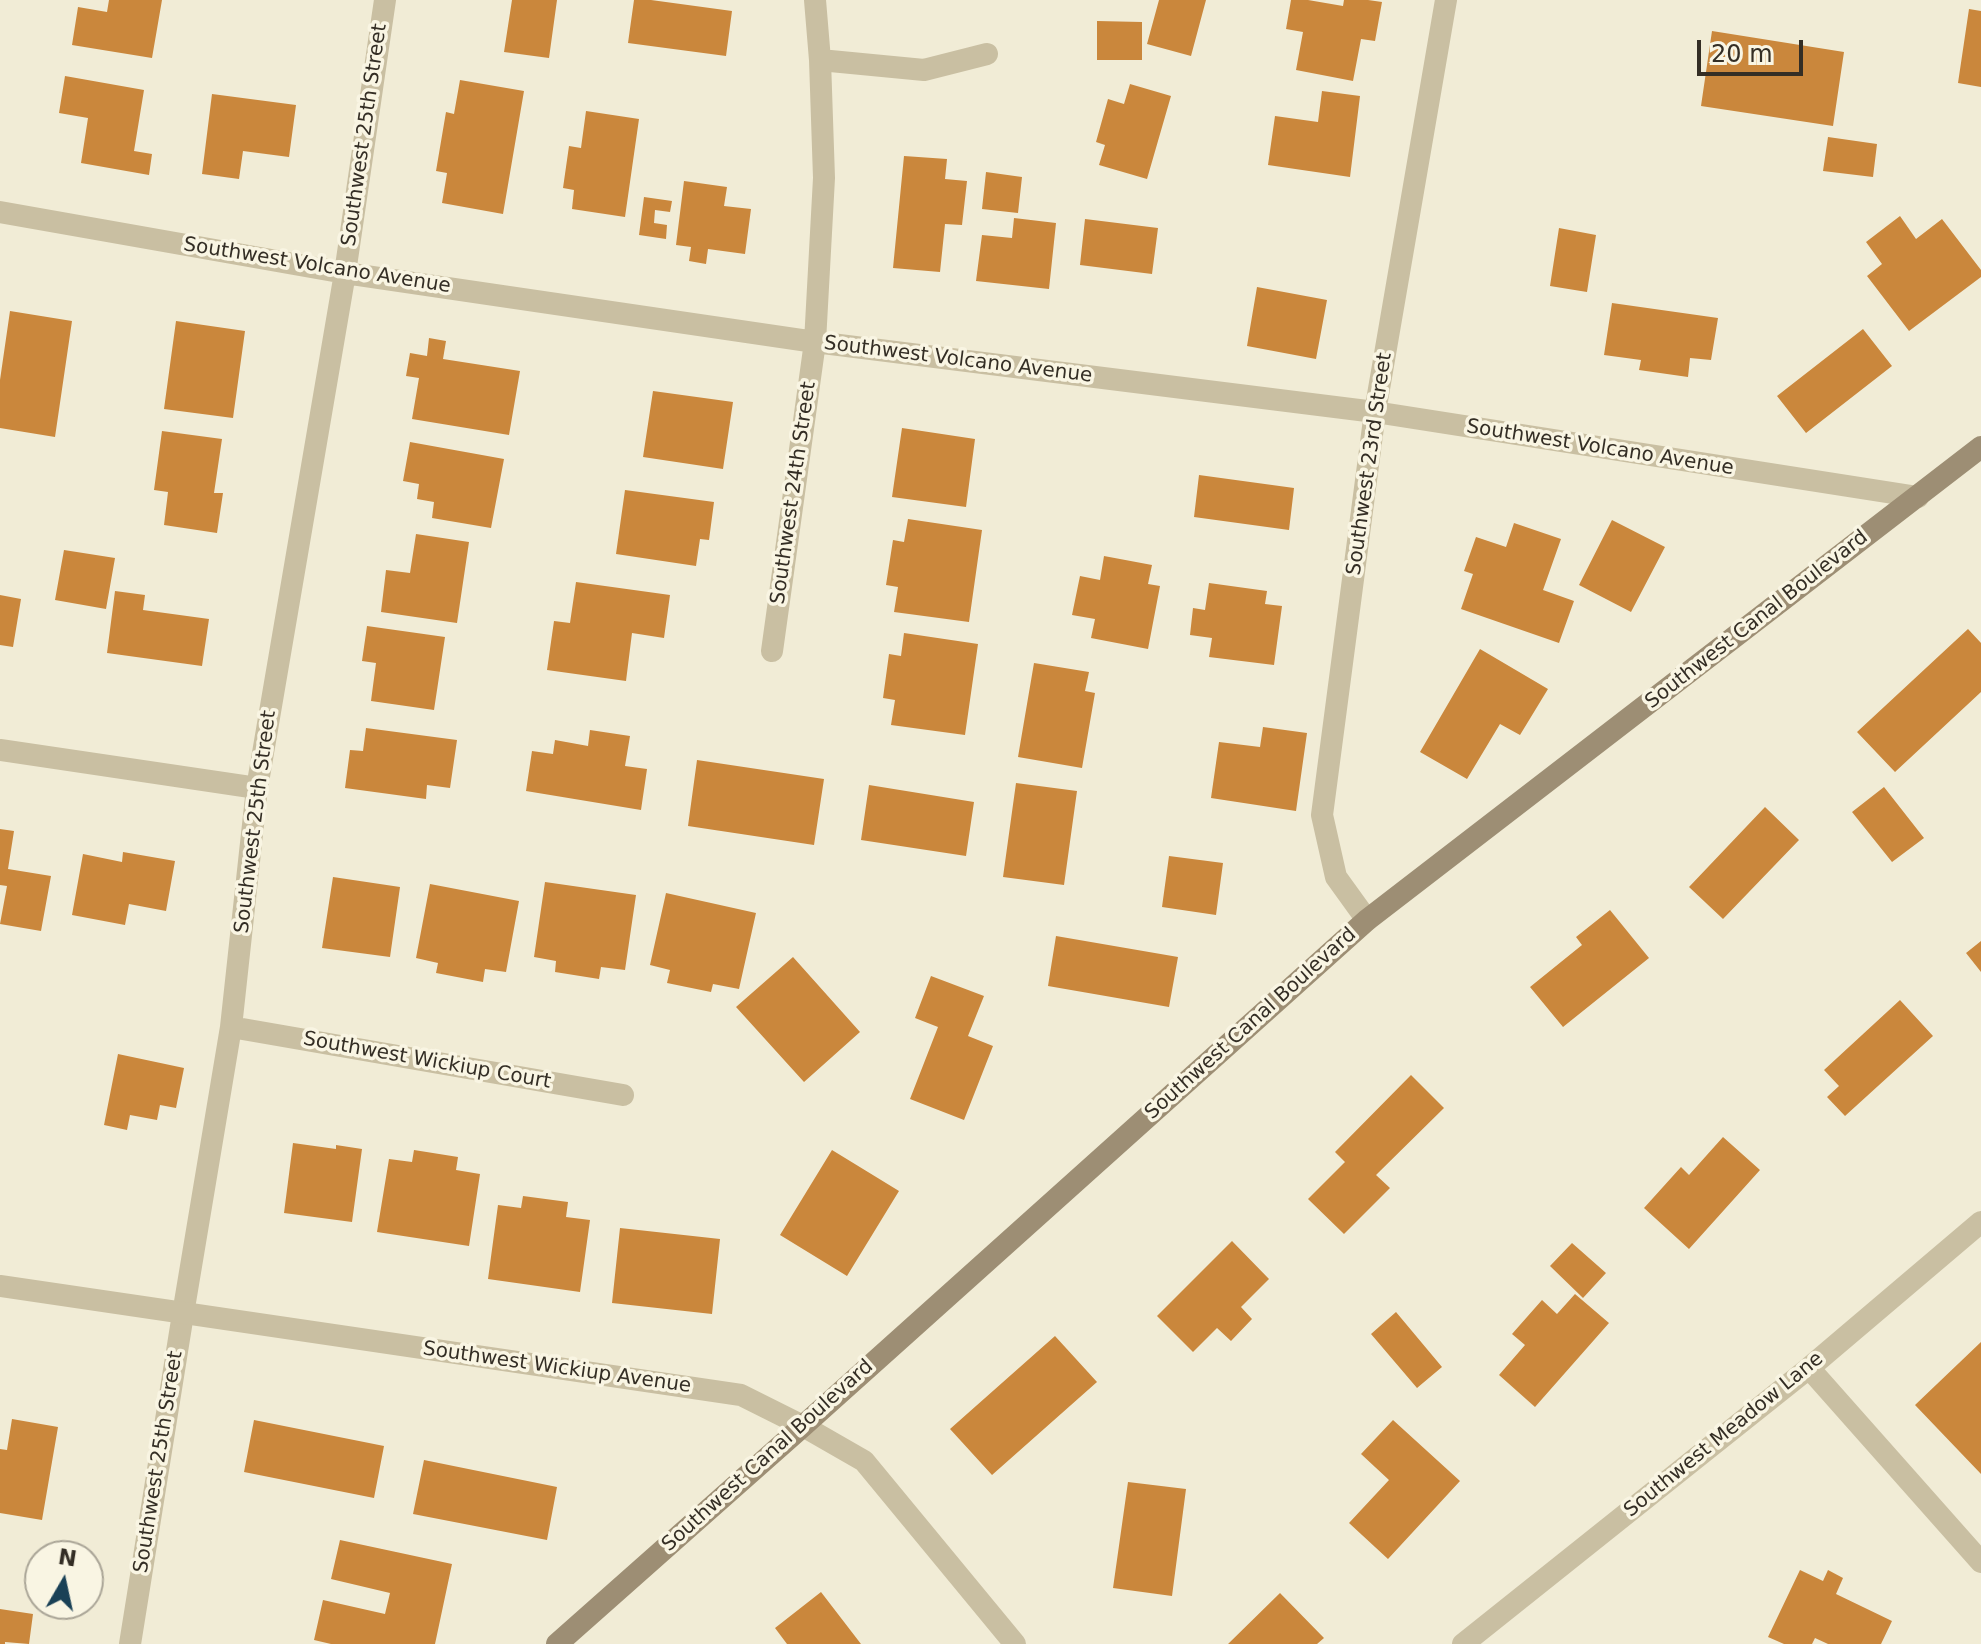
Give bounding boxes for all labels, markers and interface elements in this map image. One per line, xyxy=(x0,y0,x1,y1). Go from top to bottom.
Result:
street label: Southwest 25th Street xyxy=(337,22,393,248)
scale bar xyxy=(1701,24,1807,74)
text: 20 m xyxy=(1711,40,1773,68)
street label: Southwest Volcano Avenue xyxy=(182,233,452,299)
street label: Southwest Volcano Avenue xyxy=(822,332,1094,388)
street label: Southwest 23rd Street xyxy=(1342,351,1398,577)
street label: Southwest 24th Street xyxy=(766,380,822,606)
street label: Southwest Volcano Avenue xyxy=(1465,415,1735,481)
street label: Southwest Canal Boulevard xyxy=(1641,526,1873,714)
street label: Southwest 25th Street xyxy=(230,709,282,935)
street label: Southwest Canal Boulevard xyxy=(1141,923,1361,1125)
street label: Southwest Wickiup Court xyxy=(301,1027,553,1095)
street label: Southwest Wickiup Avenue xyxy=(421,1337,693,1399)
street label: Southwest Meadow Lane xyxy=(1620,1347,1828,1523)
street label: Southwest 25th Street xyxy=(130,1349,188,1575)
street label: Southwest Canal Boulevard xyxy=(658,1355,878,1557)
north arrow xyxy=(24,1540,104,1620)
text: N xyxy=(56,1544,79,1572)

